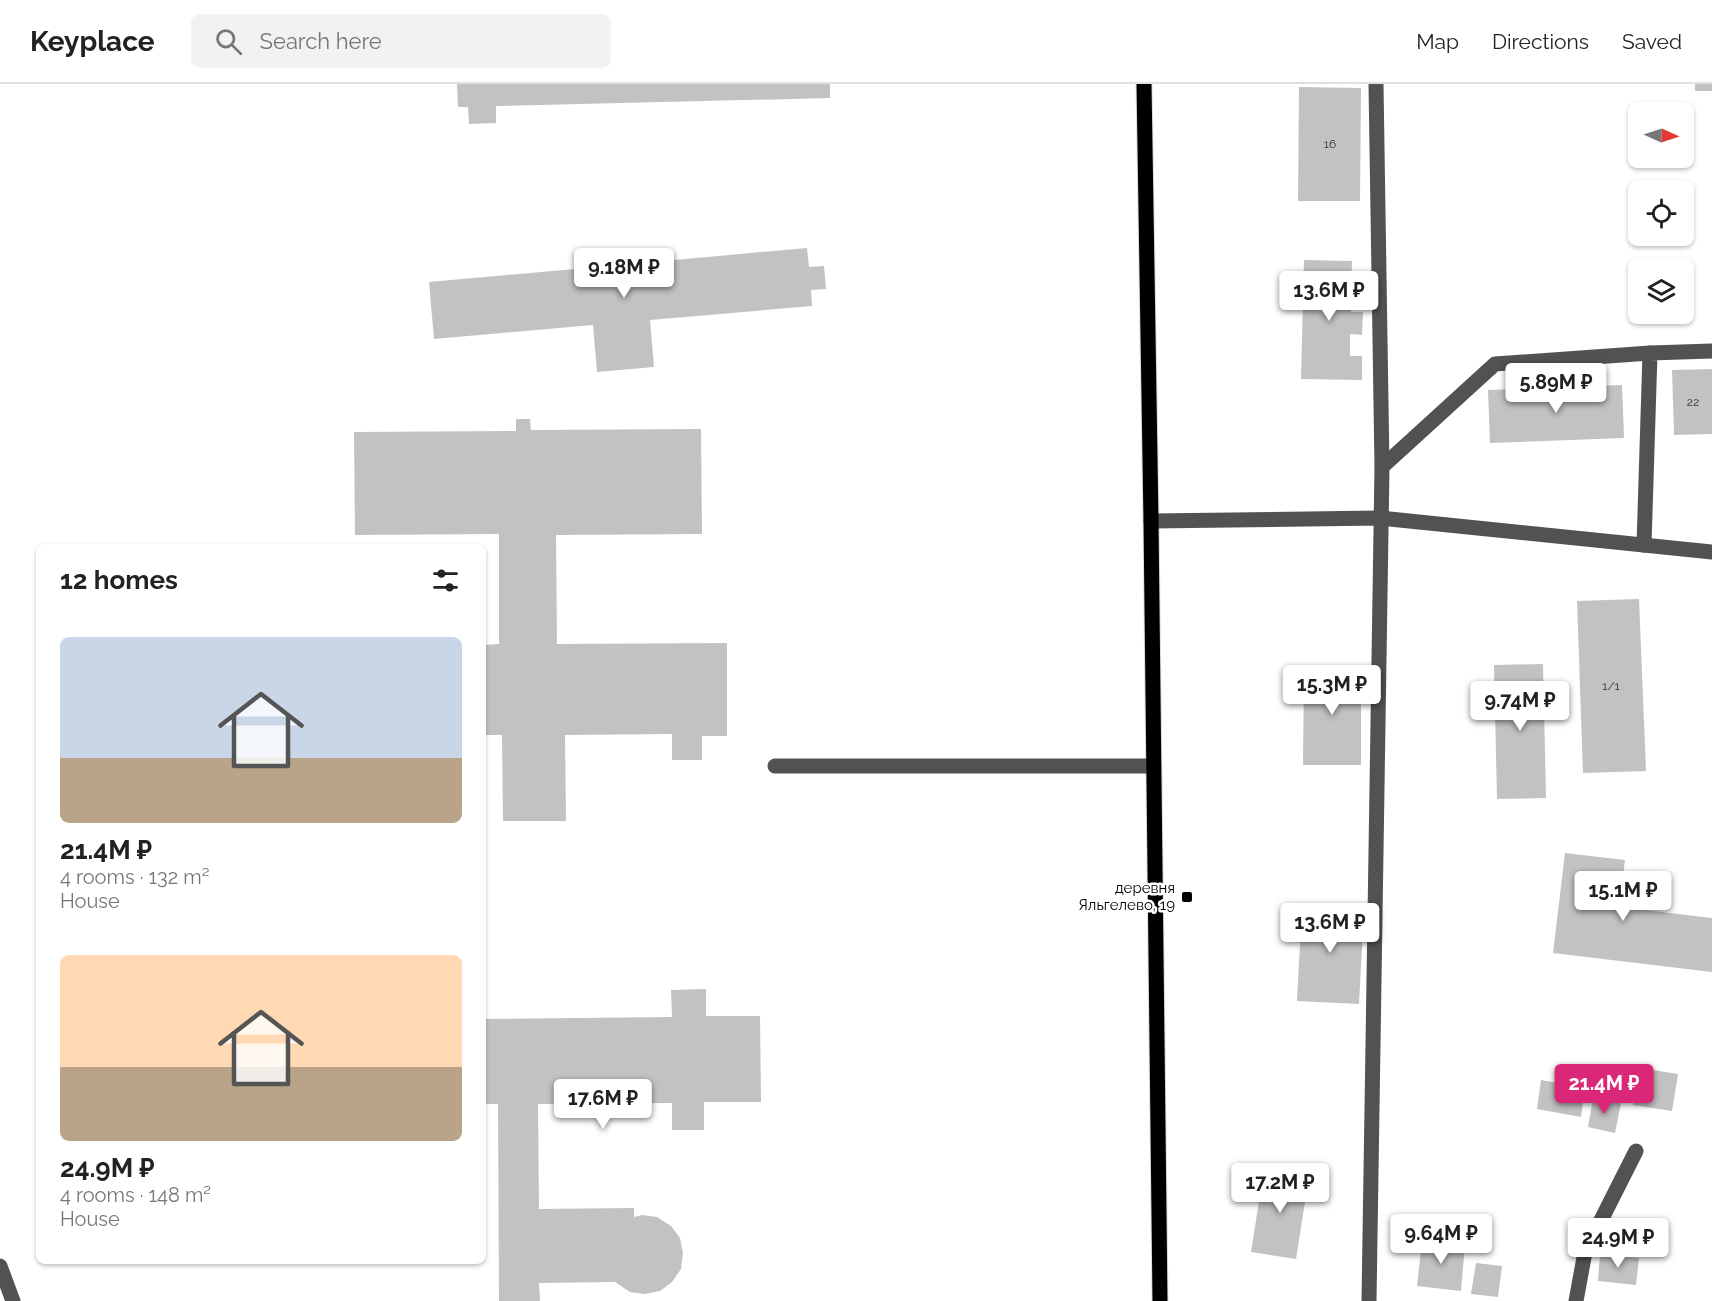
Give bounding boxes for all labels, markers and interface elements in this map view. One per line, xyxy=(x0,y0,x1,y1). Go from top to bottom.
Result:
search box xyxy=(191,14,611,68)
text: Keyplace xyxy=(30,25,155,58)
icon: search xyxy=(212,25,245,58)
text: Search here xyxy=(260,28,382,54)
text: Map xyxy=(1416,29,1459,54)
text: Directions xyxy=(1492,29,1589,54)
text: Saved xyxy=(1622,29,1682,54)
north arrow xyxy=(1628,102,1694,168)
map controls xyxy=(1628,102,1694,324)
house number: 16 xyxy=(1324,137,1336,151)
button: locate xyxy=(1628,180,1694,246)
pin: 9.18M ₽ xyxy=(569,248,679,299)
text: 9.18M ₽ xyxy=(588,255,660,279)
button: layers xyxy=(1628,258,1694,324)
pin: 13.6M ₽ xyxy=(1274,271,1384,322)
text: 13.6M ₽ xyxy=(1293,278,1365,302)
pin: 5.89M ₽ xyxy=(1501,363,1611,414)
text: 5.89M ₽ xyxy=(1519,370,1593,394)
house number: 22 xyxy=(1687,395,1699,409)
icon: filters xyxy=(429,564,462,597)
text: 12 homes xyxy=(60,565,178,595)
pin: 15.3M ₽ xyxy=(1277,665,1387,716)
text: 15.3M ₽ xyxy=(1297,672,1367,696)
icon: home xyxy=(207,676,315,784)
house number: 1/1 xyxy=(1602,679,1620,693)
pin: 9.74M ₽ xyxy=(1465,681,1575,732)
text: 9.74M ₽ xyxy=(1484,688,1556,712)
text: 21.4M ₽ xyxy=(60,835,152,865)
text: 4 rooms · 132 m² xyxy=(60,865,209,889)
pin: 15.1M ₽ xyxy=(1568,871,1678,922)
text: 15.1M ₽ xyxy=(1588,878,1658,902)
place label: деревня Яльгелево, 19 xyxy=(1078,879,1175,914)
text: House xyxy=(60,889,120,913)
marker: деревня Яльгелево, 19 xyxy=(1180,890,1194,904)
pin: 13.6M ₽ xyxy=(1275,903,1385,954)
text: 13.6M ₽ xyxy=(1294,910,1366,934)
icon: home xyxy=(207,994,315,1102)
pin: 21.4M ₽ xyxy=(1549,1064,1659,1115)
text: 21.4M ₽ xyxy=(1569,1071,1639,1095)
pin: 17.6M ₽ xyxy=(548,1079,658,1130)
text: 17.6M ₽ xyxy=(568,1086,638,1110)
text: 24.9M ₽ xyxy=(60,1153,155,1183)
pin: 17.2M ₽ xyxy=(1225,1163,1335,1214)
text: 17.2M ₽ xyxy=(1245,1170,1315,1194)
text: 4 rooms · 148 m² xyxy=(60,1183,211,1207)
text: House xyxy=(60,1207,120,1231)
pin: 9.64M ₽ xyxy=(1386,1214,1496,1265)
pin: 24.9M ₽ xyxy=(1563,1218,1673,1269)
text: 9.64M ₽ xyxy=(1404,1221,1478,1245)
text: 24.9M ₽ xyxy=(1582,1225,1654,1249)

